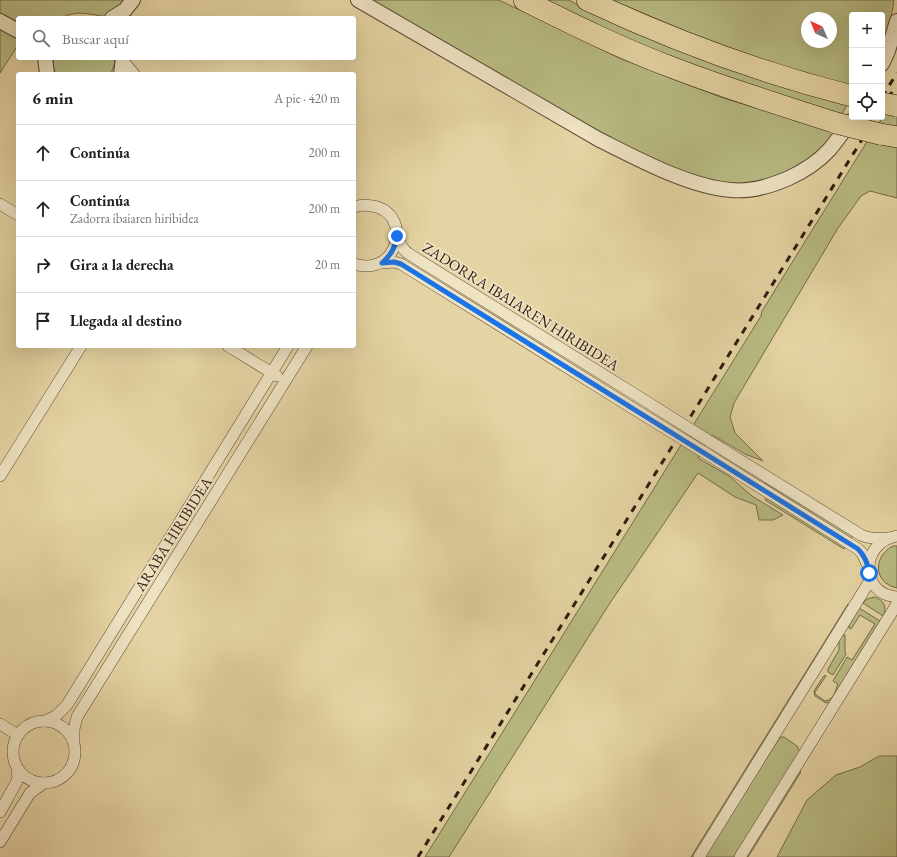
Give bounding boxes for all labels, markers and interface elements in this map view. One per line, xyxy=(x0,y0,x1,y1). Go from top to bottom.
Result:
north arrow xyxy=(801,12,837,48)
map controls xyxy=(849,12,885,120)
button: + xyxy=(849,12,885,48)
search box xyxy=(16,16,356,60)
icon: search xyxy=(30,27,52,49)
text: Buscar aquí xyxy=(62,29,129,48)
button: − xyxy=(849,48,885,84)
button: locate xyxy=(849,84,885,120)
text: 6 min xyxy=(32,87,73,109)
text: A pie · 420 m xyxy=(274,90,340,107)
icon: ahead xyxy=(32,142,54,164)
text: Continúa xyxy=(70,143,130,162)
text: 200 m xyxy=(309,144,340,161)
text: Continúa xyxy=(70,191,130,210)
icon: ahead xyxy=(32,198,54,220)
text: 200 m xyxy=(309,200,340,217)
text: Zadorra ibaiaren hiribidea xyxy=(70,210,199,227)
route end xyxy=(388,227,406,245)
street label: ZADORRA IBAIAREN HIRIBIDEA xyxy=(419,237,623,375)
icon: right xyxy=(32,254,54,276)
text: Gira a la derecha xyxy=(70,255,174,274)
text: 20 m xyxy=(315,256,340,273)
icon: arrive xyxy=(32,310,54,332)
text: Llegada al destino xyxy=(70,311,182,330)
street label: ARABA HIRIBIDEA xyxy=(130,473,216,596)
route start xyxy=(860,564,878,582)

